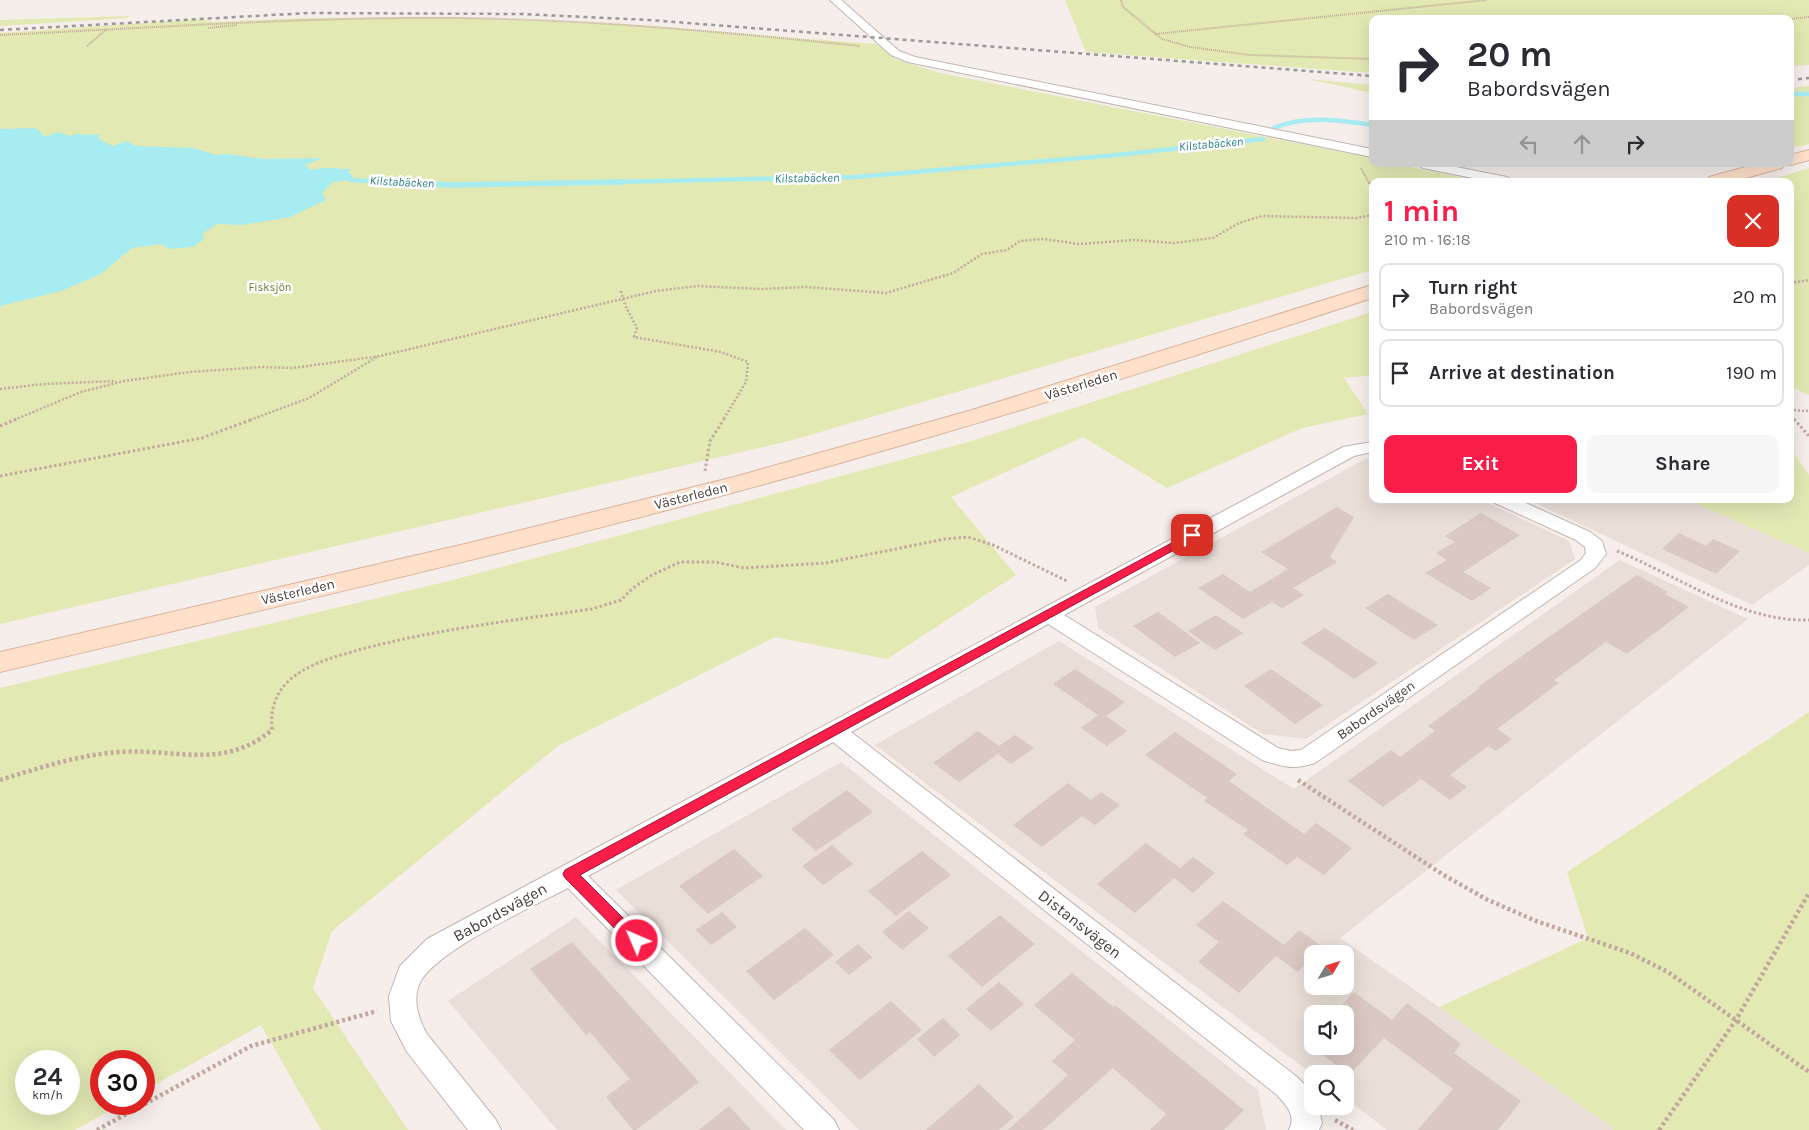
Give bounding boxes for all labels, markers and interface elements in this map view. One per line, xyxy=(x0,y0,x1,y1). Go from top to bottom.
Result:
text: 20 m xyxy=(1467,34,1552,75)
icon: right xyxy=(1384,35,1449,100)
text: Babordsvägen xyxy=(1467,76,1611,102)
icon: left xyxy=(1515,130,1543,158)
icon: ahead xyxy=(1568,130,1596,158)
icon: right xyxy=(1621,130,1649,158)
water label: Kilstabäcken xyxy=(1178,134,1244,154)
water label: Kilstabäcken xyxy=(775,170,839,186)
water label: Kilstabäcken xyxy=(369,173,435,191)
text: 1 min xyxy=(1384,193,1459,229)
button: close xyxy=(1727,195,1779,247)
text: 210 m · 16:18 xyxy=(1384,230,1471,249)
text: Turn right xyxy=(1429,277,1518,299)
park label: Fisksjön xyxy=(249,281,291,294)
icon: right xyxy=(1386,283,1414,311)
text: 20 m xyxy=(1732,286,1777,308)
text: Babordsvägen xyxy=(1429,299,1533,318)
icon: arrive xyxy=(1386,359,1414,387)
text: Arrive at destination xyxy=(1429,362,1615,384)
text: 190 m xyxy=(1726,362,1777,384)
street label: Västerleden xyxy=(1043,366,1119,404)
button: Exit xyxy=(1384,435,1577,493)
button: Share xyxy=(1587,435,1779,493)
street label: Västerleden xyxy=(653,479,729,513)
pin xyxy=(1171,514,1213,556)
icon: arrive xyxy=(1178,521,1206,549)
street label: Västerleden xyxy=(260,575,336,609)
street label: Babordsvägen xyxy=(1334,677,1418,743)
street label: Babordsvägen xyxy=(450,878,550,946)
street label: Distansvägen xyxy=(1035,886,1125,962)
position arrow xyxy=(610,914,662,966)
north arrow xyxy=(1304,945,1354,995)
map controls xyxy=(1304,945,1354,1115)
button: sound xyxy=(1304,1005,1354,1055)
speed limit sign: 30 xyxy=(90,1050,155,1115)
text: 24 xyxy=(32,1062,63,1091)
button: search xyxy=(1304,1065,1354,1115)
text: km/h xyxy=(32,1088,63,1102)

